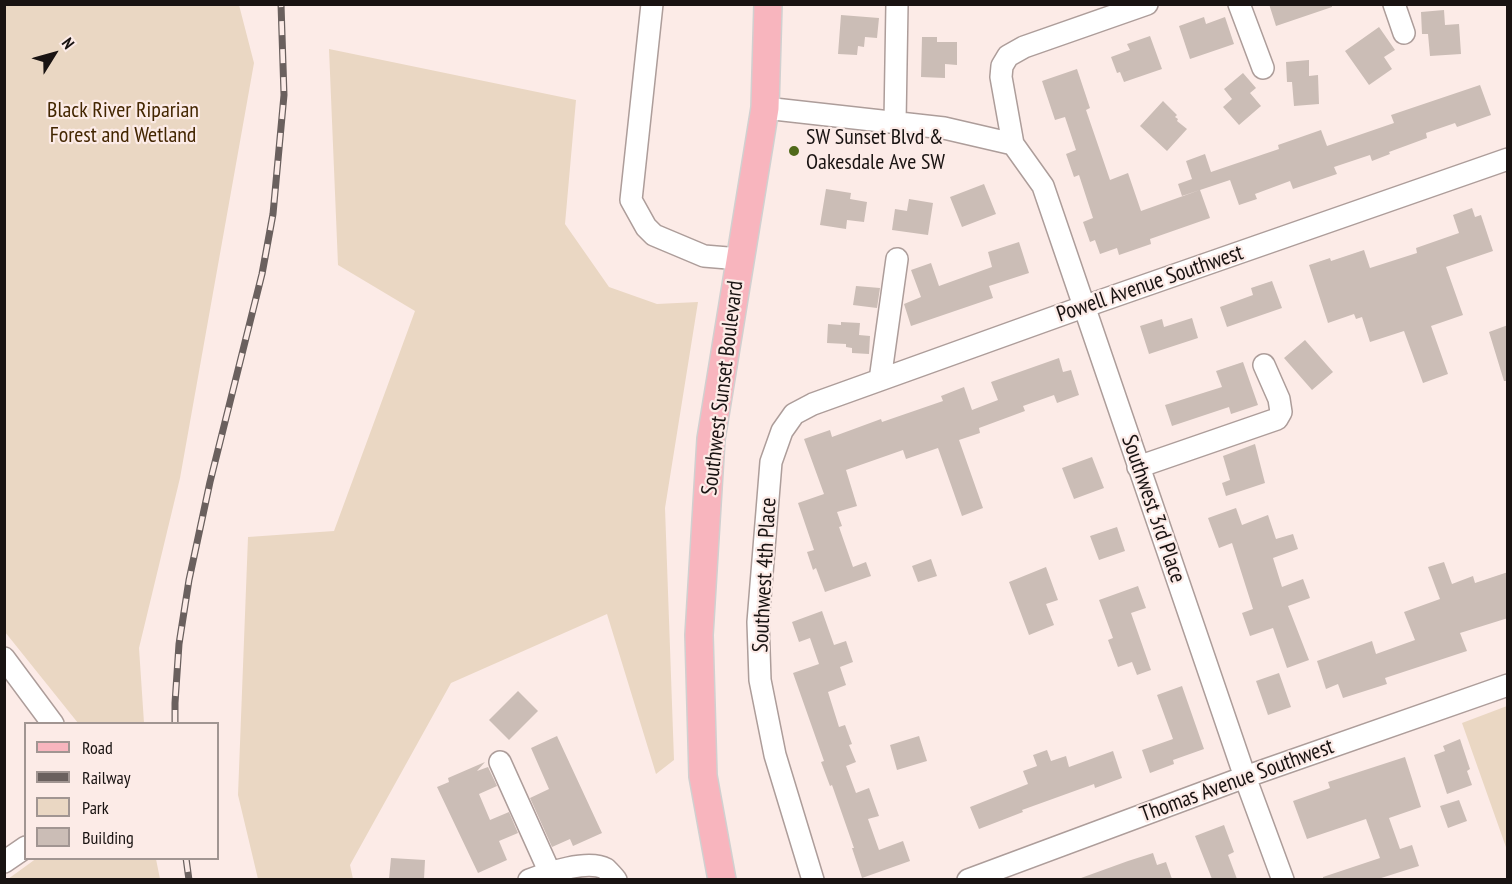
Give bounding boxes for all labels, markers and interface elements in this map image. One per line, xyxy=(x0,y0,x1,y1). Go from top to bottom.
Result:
north arrow xyxy=(24,24,84,84)
text: N xyxy=(58,34,79,53)
park label: Black River Riparian Forest and Wetland xyxy=(47,98,199,150)
place label: SW Sunset Blvd & Oakesdale Ave SW xyxy=(806,125,945,176)
marker: SW Sunset Blvd & Oakesdale Ave SW xyxy=(787,144,801,158)
street label: Powell Avenue Southwest xyxy=(1053,240,1247,328)
street label: Southwest Sunset Boulevard xyxy=(697,279,749,497)
street label: Southwest 3rd Place xyxy=(1115,432,1191,586)
street label: Southwest 4th Place xyxy=(748,497,782,653)
legend xyxy=(24,722,219,860)
street label: Thomas Avenue Southwest xyxy=(1137,734,1337,828)
text: Road xyxy=(82,736,113,759)
text: Railway xyxy=(82,766,131,789)
text: Park xyxy=(82,796,109,819)
text: Building xyxy=(82,826,134,849)

